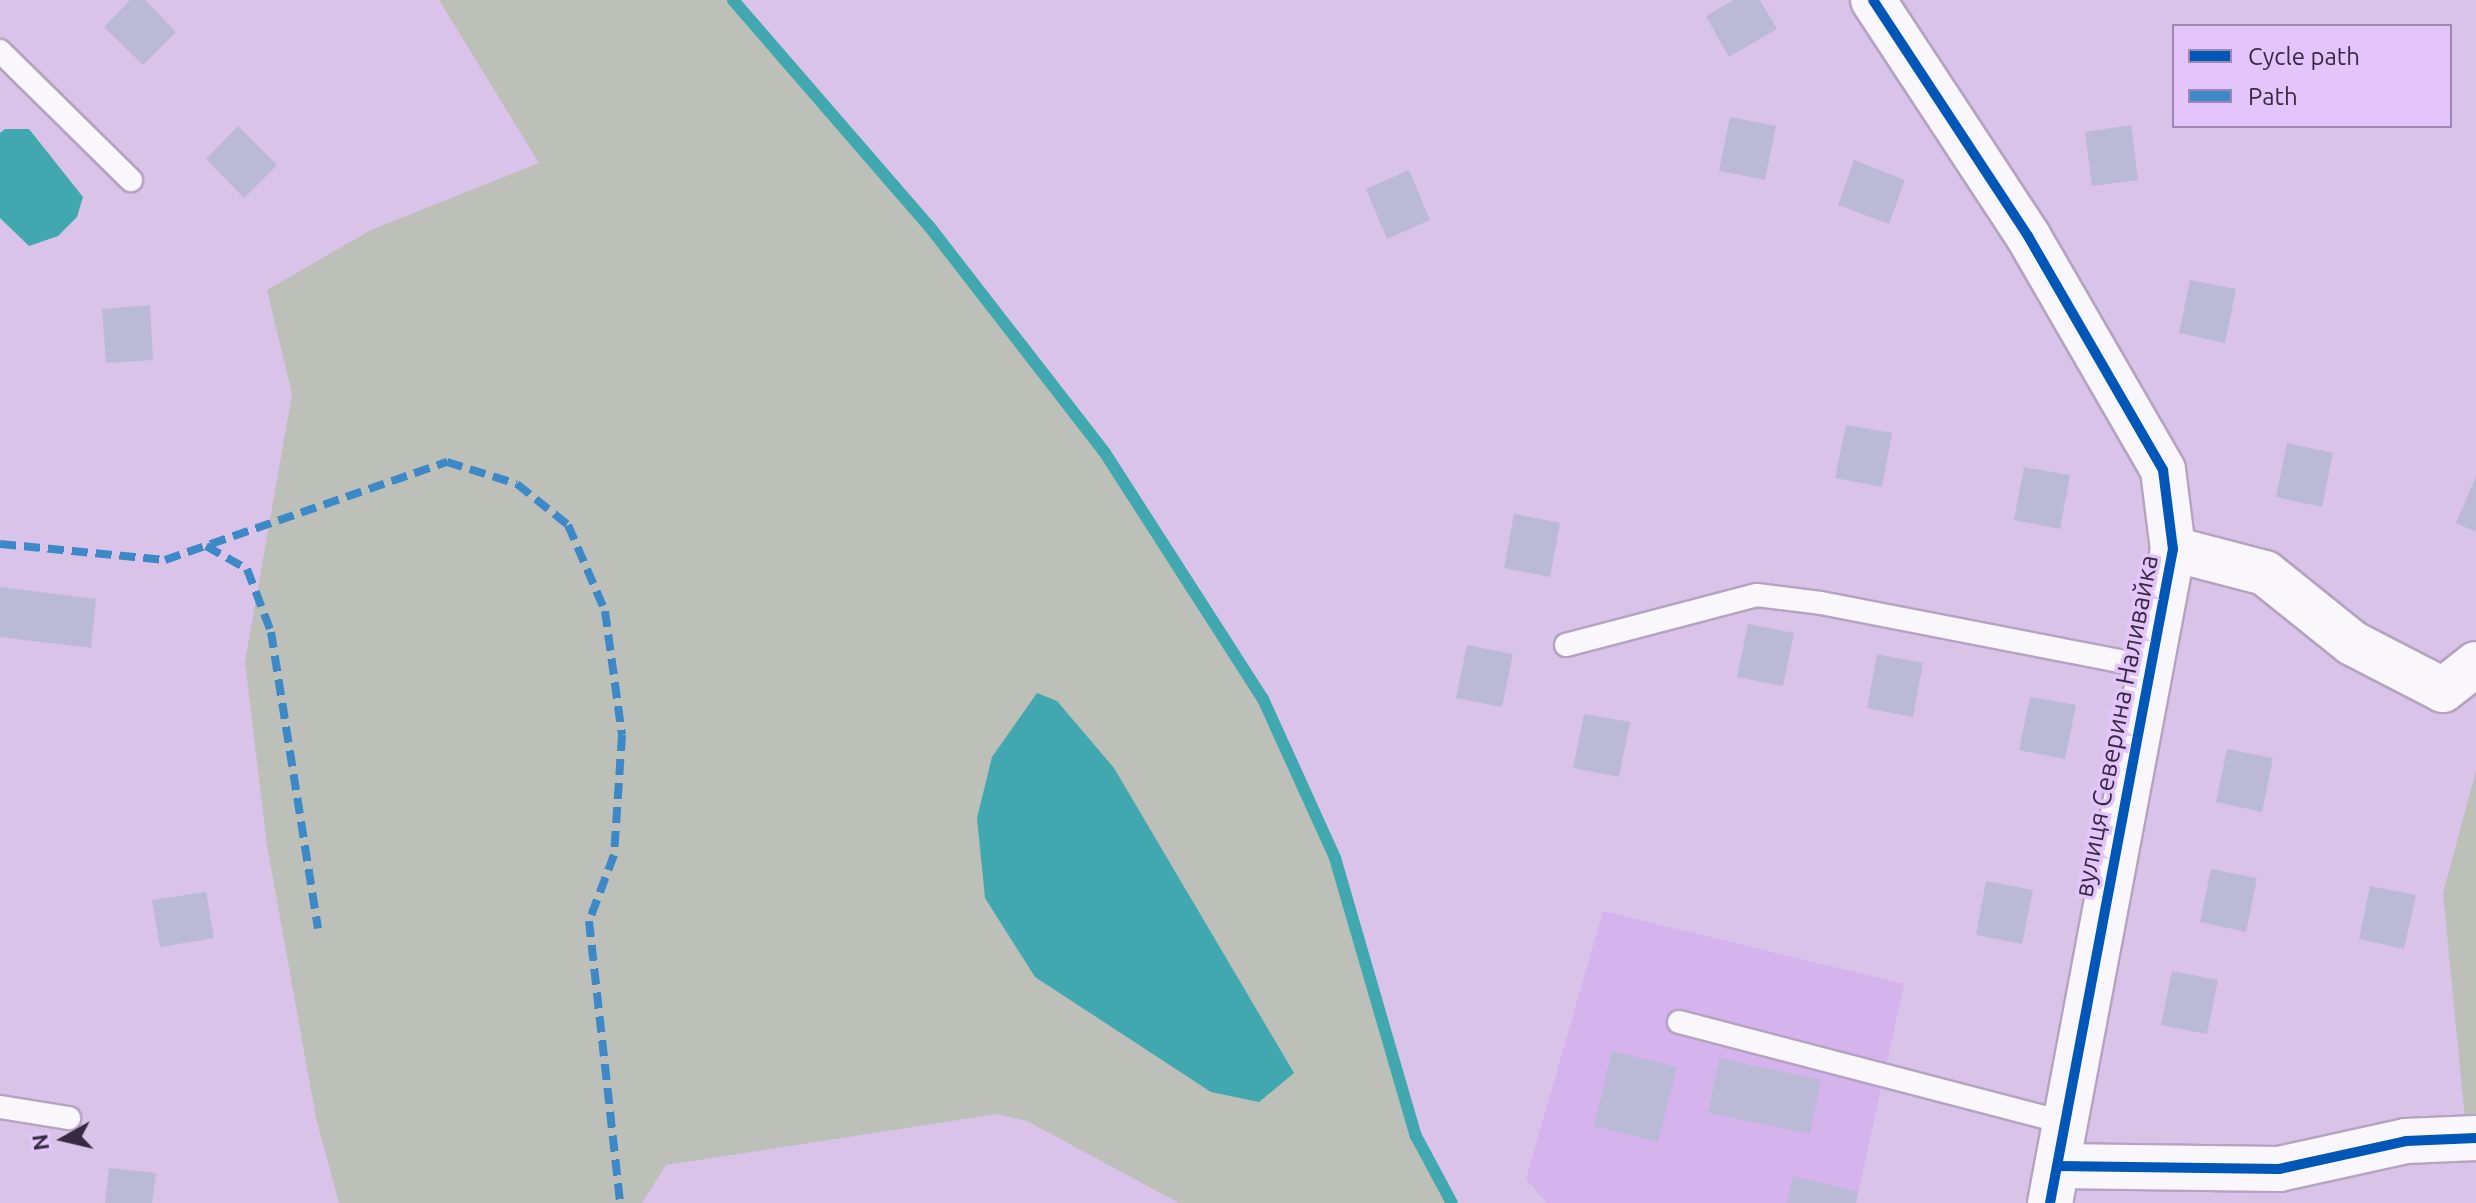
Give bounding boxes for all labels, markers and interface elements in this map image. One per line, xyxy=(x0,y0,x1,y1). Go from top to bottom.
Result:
legend xyxy=(2172,24,2452,128)
text: Cycle path xyxy=(2248,43,2360,70)
text: Path xyxy=(2248,83,2298,110)
street label: вулиця Северина Наливайка xyxy=(2067,552,2165,900)
north arrow xyxy=(24,1099,104,1179)
text: N xyxy=(26,1133,53,1152)

